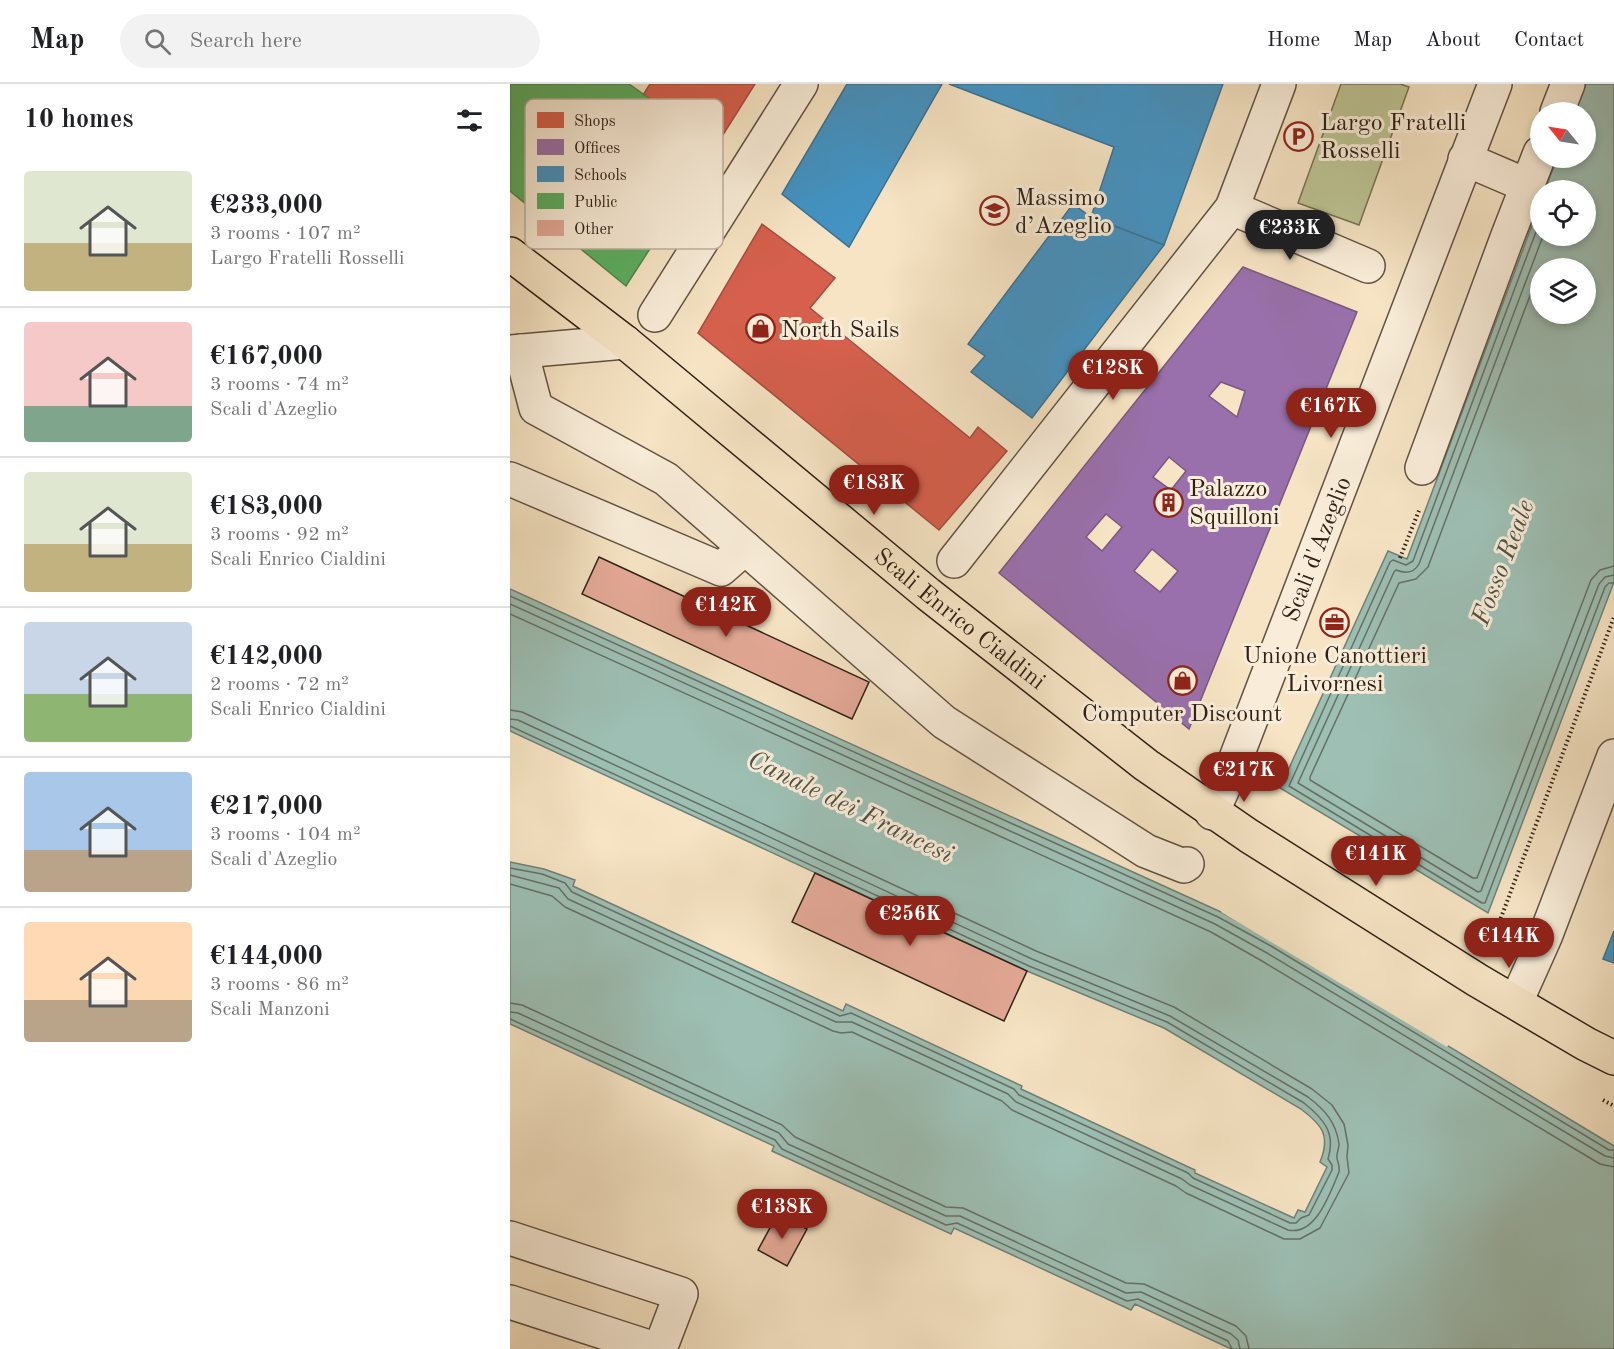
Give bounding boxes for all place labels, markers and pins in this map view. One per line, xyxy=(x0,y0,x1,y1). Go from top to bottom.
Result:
place label: Largo Fratelli Rosselli xyxy=(1320,112,1466,164)
parking icon: Largo Fratelli Rosselli xyxy=(1283,120,1315,152)
place label: Massimo d’Azeglio xyxy=(1015,187,1112,239)
school or university icon: Massimo d’Azeglio xyxy=(978,195,1010,227)
pin: €233K xyxy=(1248,210,1332,261)
shop icon: North Sails xyxy=(744,313,776,345)
place label: North Sails xyxy=(781,319,900,343)
pin: €128K xyxy=(1071,350,1155,401)
pin: €167K xyxy=(1289,388,1373,439)
pin: €183K xyxy=(832,465,916,516)
place label: Palazzo Squilloni xyxy=(1189,478,1280,530)
building icon: Palazzo Squilloni xyxy=(1152,486,1184,518)
pin: €142K xyxy=(684,587,768,638)
office icon: Unione Canottieri Livornesi xyxy=(1319,606,1351,638)
place label: Unione Canottieri Livornesi xyxy=(1243,645,1427,697)
shop icon: Computer Discount xyxy=(1166,664,1198,696)
place label: Computer Discount xyxy=(1082,703,1282,727)
pin: €217K xyxy=(1202,752,1286,803)
pin: €141K xyxy=(1334,836,1418,887)
pin: €256K xyxy=(868,896,952,947)
pin: €144K xyxy=(1467,918,1551,969)
pin: €138K xyxy=(740,1189,824,1240)

